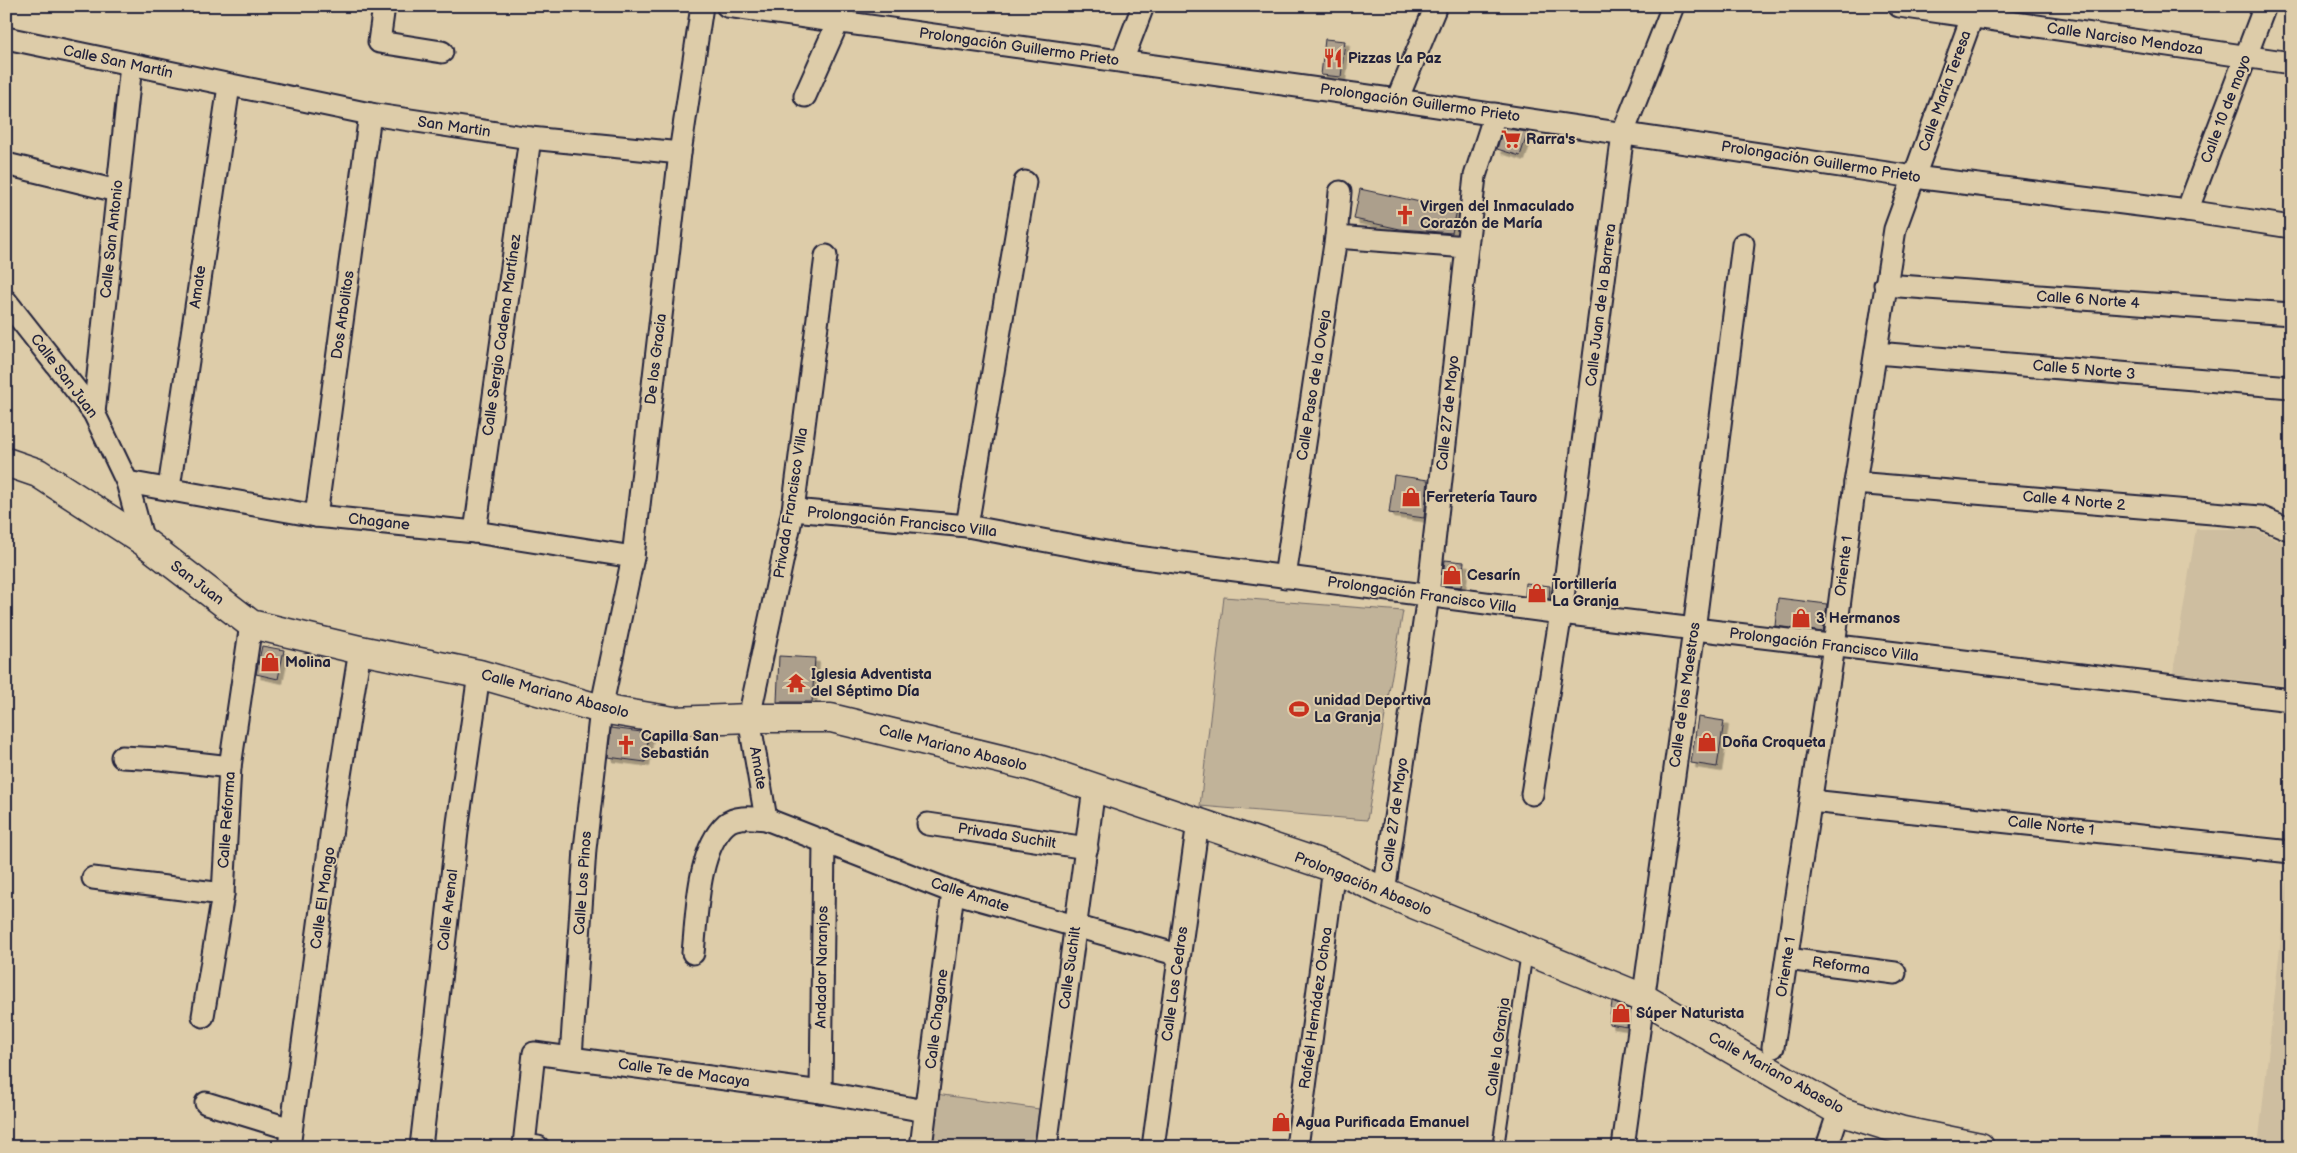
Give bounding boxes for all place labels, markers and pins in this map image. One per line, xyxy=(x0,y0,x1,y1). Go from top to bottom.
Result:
restaurant icon: Pizzas La Paz xyxy=(1322,47,1344,69)
place label: Pizzas La Paz xyxy=(1348,49,1442,68)
supermarket icon: Rarra's xyxy=(1500,128,1522,150)
place label: Rarra's xyxy=(1526,130,1575,149)
place label: Virgen del Inmaculado Corazón de María xyxy=(1420,197,1575,233)
church icon: Virgen del Inmaculado Corazón de María xyxy=(1394,204,1416,226)
shop icon: Ferretería Tauro xyxy=(1400,486,1422,508)
place label: Ferretería Tauro xyxy=(1426,488,1538,507)
shop icon: Cesarín xyxy=(1441,564,1463,586)
place label: Cesarín xyxy=(1467,566,1520,585)
place label: Tortillería La Granja xyxy=(1552,575,1619,611)
shop icon: Tortillería La Granja xyxy=(1526,582,1548,604)
shop icon: 3 Hermanos xyxy=(1790,607,1812,629)
place label: 3 Hermanos xyxy=(1816,609,1900,628)
shop icon: Molina xyxy=(259,651,281,673)
place label: Molina xyxy=(285,653,331,672)
place label: Iglesia Adventista del Séptimo Día xyxy=(811,665,932,701)
temple icon: Iglesia Adventista del Séptimo Día xyxy=(785,672,807,694)
place label: unidad Deportiva La Granja xyxy=(1314,691,1431,727)
sports icon: unidad Deportiva La Granja xyxy=(1288,698,1310,720)
place label: Capilla San Sebastián xyxy=(641,727,719,763)
shop icon: Doña Croqueta xyxy=(1696,731,1718,753)
place label: Doña Croqueta xyxy=(1722,733,1826,752)
church icon: Capilla San Sebastián xyxy=(615,734,637,756)
shop icon: Súper Naturista xyxy=(1610,1002,1632,1024)
place label: Súper Naturista xyxy=(1636,1004,1744,1023)
shop icon: Agua Purificada Emanuel xyxy=(1270,1111,1292,1133)
place label: Agua Purificada Emanuel xyxy=(1295,1113,1469,1132)

